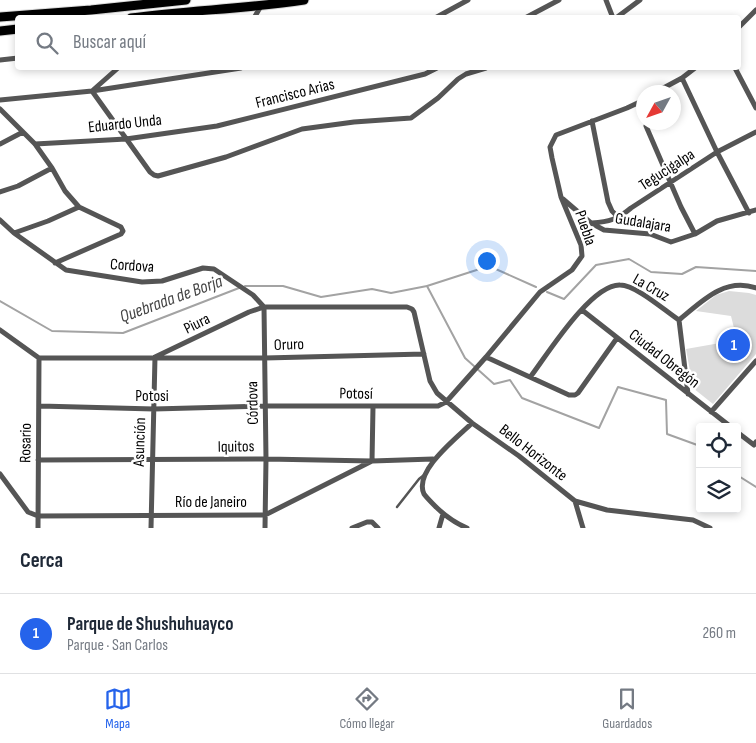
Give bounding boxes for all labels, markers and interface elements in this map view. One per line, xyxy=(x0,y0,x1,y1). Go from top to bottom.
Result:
search box xyxy=(15,15,741,70)
icon: search xyxy=(33,29,61,57)
text: Buscar aquí xyxy=(73,31,146,54)
street label: Francisco Arias xyxy=(254,75,337,113)
north arrow xyxy=(636,85,681,130)
street label: Eduardo Unda xyxy=(87,111,163,137)
street label: Tegucigalpa xyxy=(636,145,698,195)
street label: Puebla xyxy=(570,208,600,248)
street label: Gudalajara xyxy=(614,209,672,237)
your location xyxy=(474,248,500,274)
street label: Cordova xyxy=(109,255,155,277)
water label: Quebrada de Borja xyxy=(117,270,226,327)
street label: La Cruz xyxy=(629,270,673,306)
street label: Piura xyxy=(181,310,213,338)
street label: Ciudad Obregón xyxy=(625,325,703,393)
pin: 1 xyxy=(718,326,750,364)
street label: Oruro xyxy=(274,335,304,355)
street label: Córdova xyxy=(243,381,263,425)
street label: Potosí xyxy=(339,384,373,404)
street label: Potosi xyxy=(135,387,169,406)
street label: Asunción xyxy=(130,417,150,468)
street label: Bello Horizonte xyxy=(495,420,571,486)
street label: Rosario xyxy=(16,423,36,463)
map controls xyxy=(696,423,741,513)
button: locate xyxy=(696,423,741,468)
street label: Iquitos xyxy=(217,437,255,457)
button: layers xyxy=(696,468,741,513)
street label: Río de Janeiro xyxy=(175,493,247,512)
text: Cerca xyxy=(20,548,63,573)
text: Parque de Shushuhuayco xyxy=(67,613,234,636)
text: 1 xyxy=(33,624,39,643)
text: 260 m xyxy=(702,624,736,643)
text: Parque · San Carlos xyxy=(67,636,168,655)
tab: Mapa xyxy=(104,685,132,732)
tab: Cómo llegar xyxy=(339,685,395,732)
tab: Guardados xyxy=(602,685,652,732)

